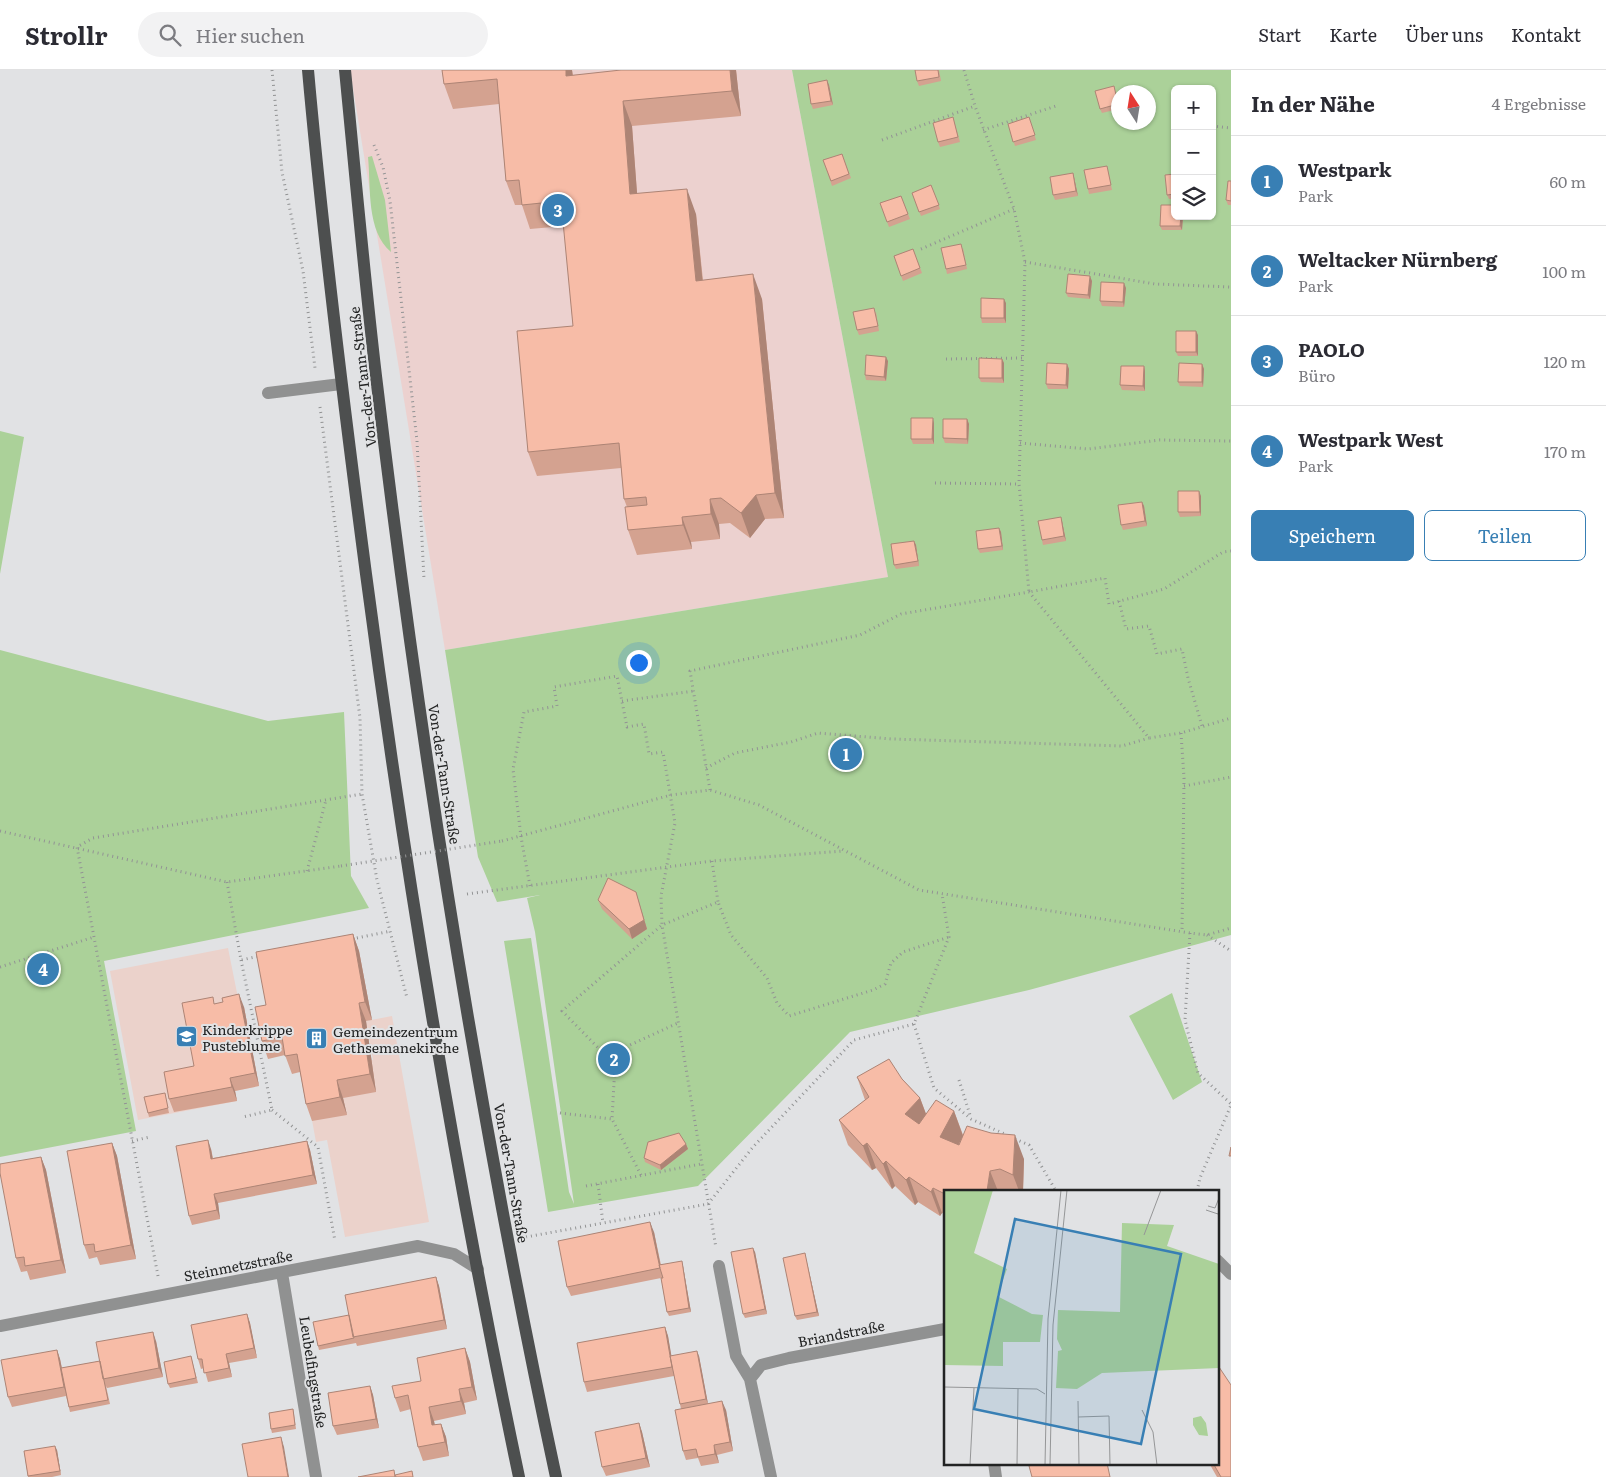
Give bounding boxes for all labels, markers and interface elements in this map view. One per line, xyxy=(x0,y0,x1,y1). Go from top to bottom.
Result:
search box xyxy=(138,12,488,57)
text: Strollr xyxy=(25,17,108,52)
icon: search xyxy=(156,21,184,49)
text: Hier suchen xyxy=(196,21,305,49)
text: Start xyxy=(1258,21,1301,48)
text: Karte xyxy=(1329,21,1377,48)
text: Über uns xyxy=(1405,21,1483,48)
text: Kontakt xyxy=(1511,21,1581,48)
north arrow xyxy=(1111,85,1156,130)
map controls xyxy=(1171,85,1216,220)
button: + xyxy=(1171,85,1216,130)
text: In der Nähe xyxy=(1251,87,1375,118)
text: 4 Ergebnisse xyxy=(1492,91,1586,115)
button: − xyxy=(1171,130,1216,175)
text: Westpark xyxy=(1298,155,1392,183)
text: 1 xyxy=(1264,169,1270,193)
text: 60 m xyxy=(1549,169,1586,193)
button: layers xyxy=(1171,175,1216,220)
text: Park xyxy=(1298,183,1333,207)
pin: 3 xyxy=(542,191,574,229)
text: Weltacker Nürnberg xyxy=(1298,245,1497,273)
text: 2 xyxy=(1263,259,1271,283)
text: 100 m xyxy=(1542,259,1586,283)
text: Park xyxy=(1298,273,1333,297)
street label: Von-der-Tann-Straße xyxy=(343,306,381,448)
text: PAOLO xyxy=(1298,335,1365,363)
text: 3 xyxy=(1263,349,1271,373)
text: 120 m xyxy=(1543,349,1586,373)
text: Büro xyxy=(1298,363,1336,387)
text: Westpark West xyxy=(1298,425,1443,453)
text: 4 xyxy=(1262,439,1272,463)
text: 170 m xyxy=(1544,439,1586,463)
text: Park xyxy=(1298,453,1333,477)
button: Speichern xyxy=(1251,510,1414,561)
button: Teilen xyxy=(1424,510,1586,561)
your location xyxy=(626,650,652,676)
street label: Von-der-Tann-Straße xyxy=(424,703,466,845)
pin: 1 xyxy=(830,735,862,773)
pin: 4 xyxy=(27,950,59,988)
place label: Kinderkrippe Pusteblume xyxy=(202,1019,292,1055)
place label: Gemeindezentrum Gethsemanekirche xyxy=(333,1021,459,1057)
school or university icon: Kinderkrippe Pusteblume xyxy=(174,1025,198,1049)
building icon: Gemeindezentrum Gethsemanekirche xyxy=(305,1027,329,1051)
pin: 2 xyxy=(598,1040,630,1078)
street label: Von-der-Tann-Straße xyxy=(490,1102,534,1244)
inset map xyxy=(944,1190,1218,1464)
street label: Steinmetzstraße xyxy=(182,1245,294,1285)
street label: Leubelfingstraße xyxy=(295,1315,333,1429)
street label: Briandstraße xyxy=(796,1315,886,1351)

